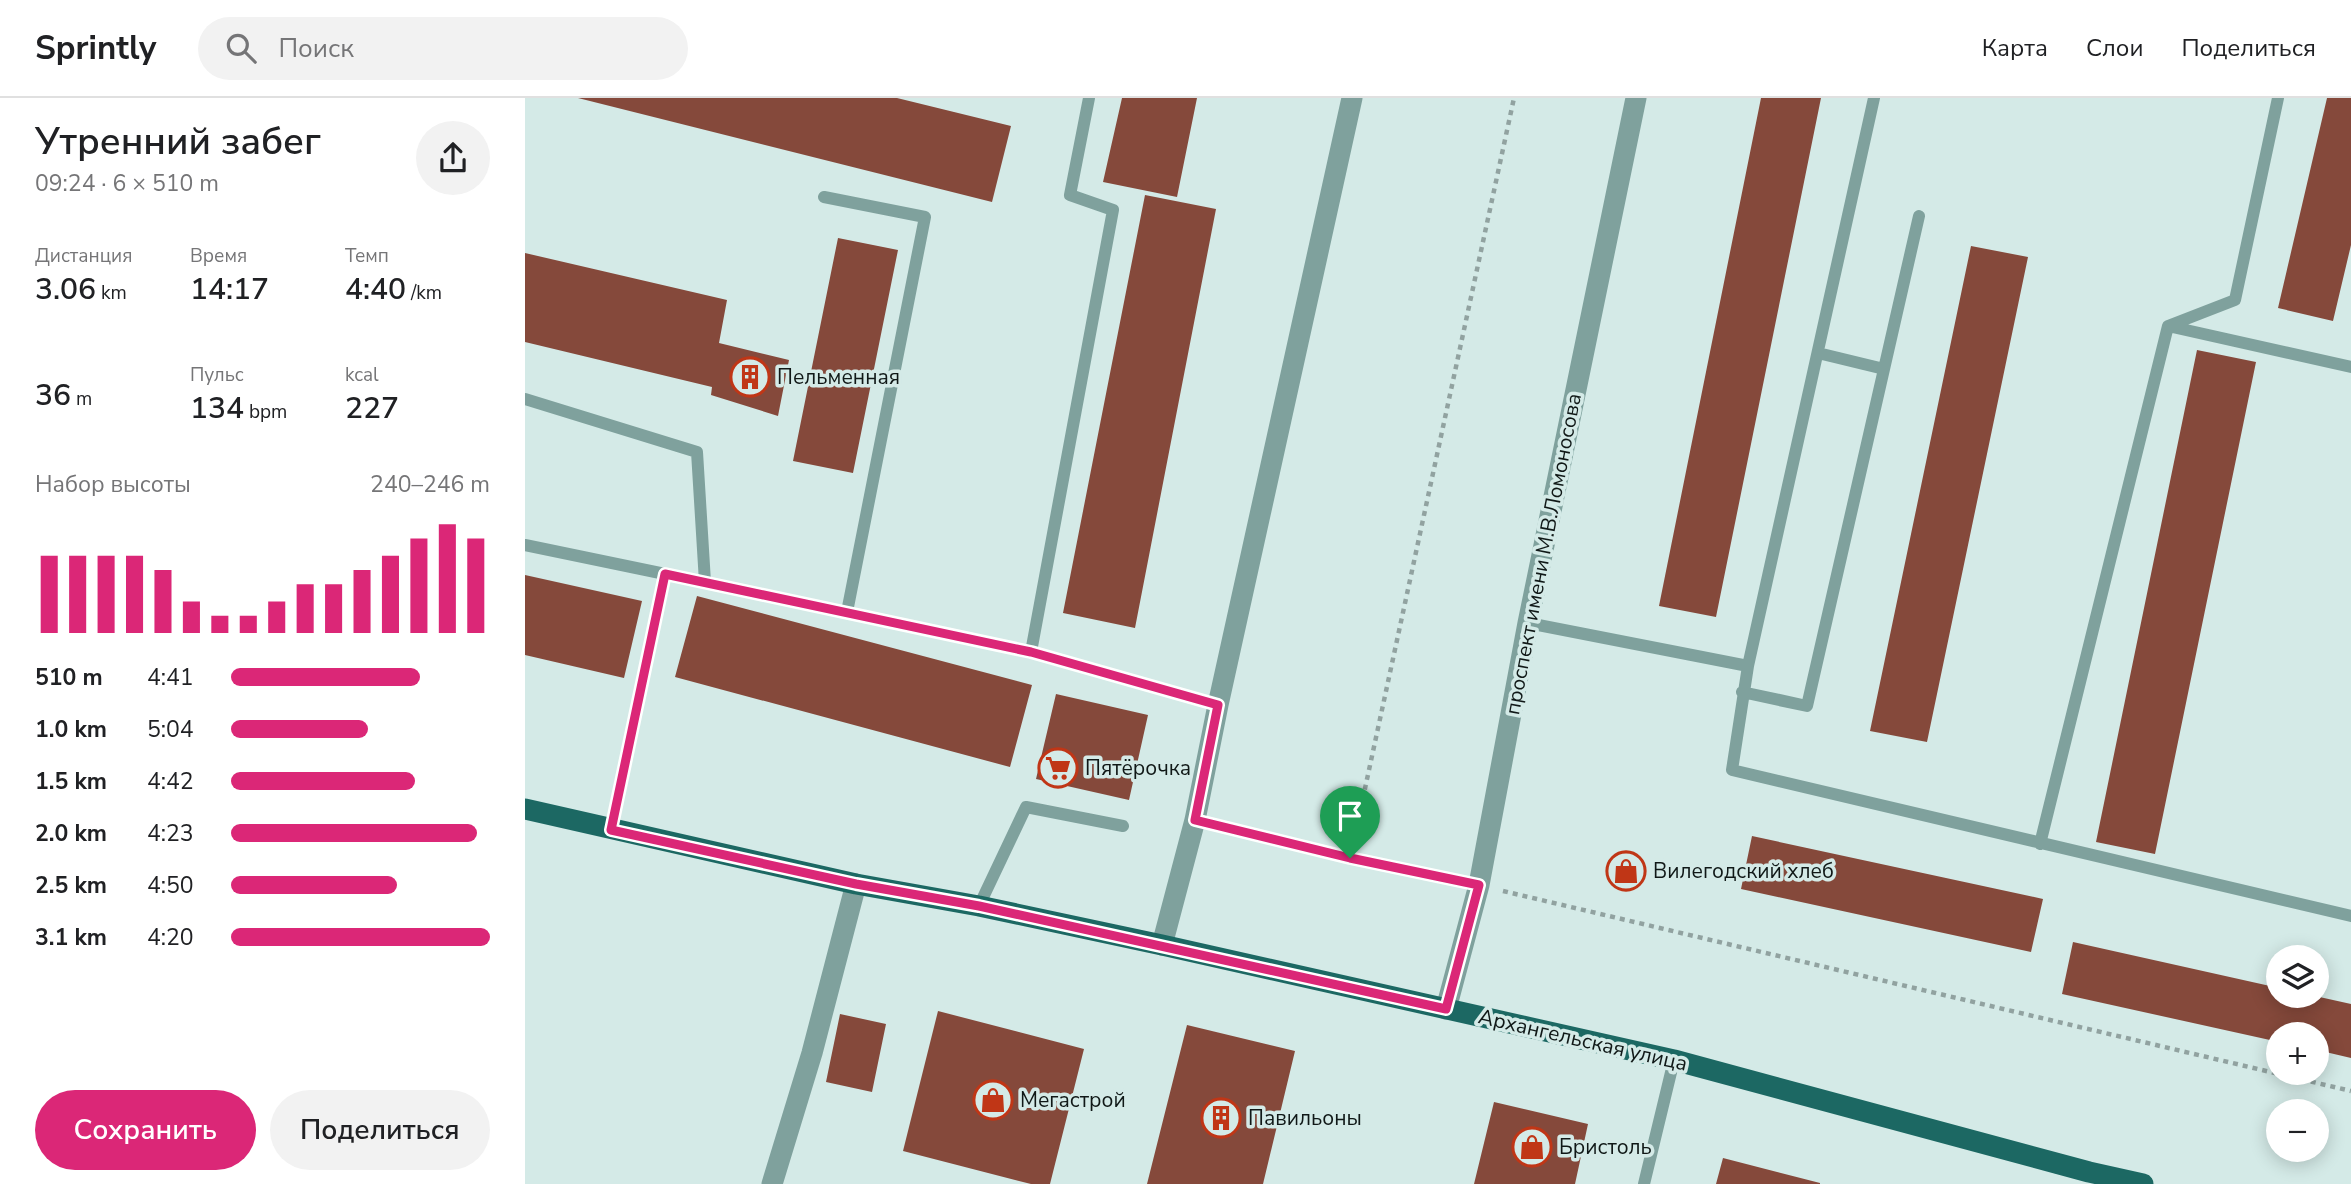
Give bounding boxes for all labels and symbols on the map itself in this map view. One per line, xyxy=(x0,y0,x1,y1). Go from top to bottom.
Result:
building icon: Пельменная xyxy=(729,356,771,398)
place label: Пельменная xyxy=(777,363,900,391)
street label: проспект имени М.В.Ломоносова xyxy=(1498,391,1588,717)
supermarket icon: Пятёрочка xyxy=(1037,747,1079,789)
place label: Пятёрочка xyxy=(1085,754,1191,782)
pin xyxy=(1320,786,1380,858)
shop icon: Вилегодский хлеб xyxy=(1605,850,1647,892)
place label: Вилегодский хлеб xyxy=(1653,857,1834,885)
street label: Архангельская улица xyxy=(1476,1002,1690,1078)
shop icon: Мегастрой xyxy=(972,1079,1014,1121)
place label: Мегастрой xyxy=(1020,1086,1126,1114)
building icon: Павильоны xyxy=(1200,1097,1242,1139)
place label: Павильоны xyxy=(1248,1104,1362,1132)
shop icon: Бристоль xyxy=(1511,1126,1553,1168)
place label: Бристоль xyxy=(1559,1133,1652,1161)

